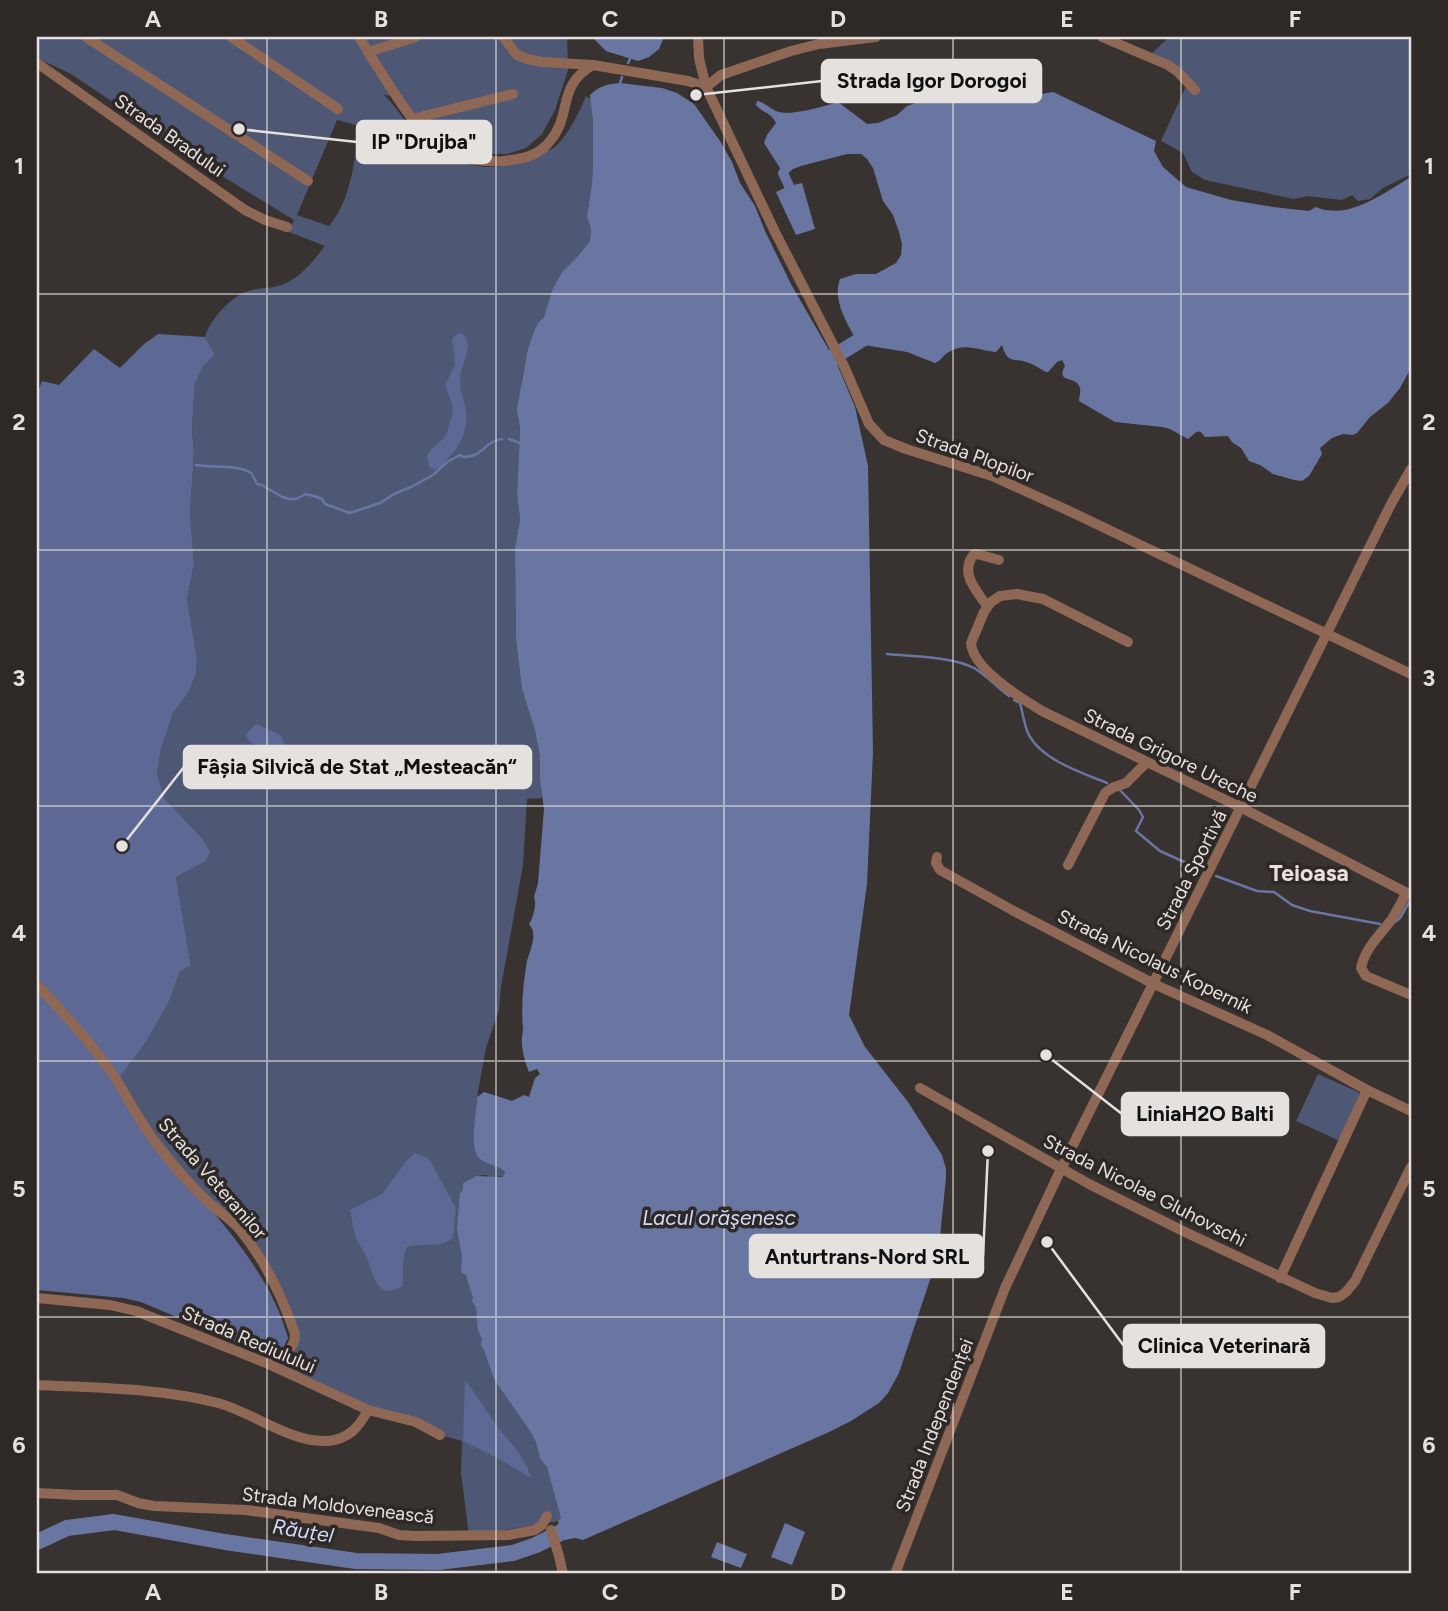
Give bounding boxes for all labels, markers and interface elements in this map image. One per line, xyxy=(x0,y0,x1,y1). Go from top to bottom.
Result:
text: A xyxy=(145,5,162,33)
text: B xyxy=(374,5,388,33)
text: C xyxy=(602,5,619,33)
text: D xyxy=(830,5,846,33)
text: E xyxy=(1060,5,1074,33)
text: F xyxy=(1289,5,1302,33)
callout: Strada Igor Dorogoi xyxy=(822,60,1041,102)
text: Strada Igor Dorogoi xyxy=(837,68,1027,93)
street label: Strada Bradului xyxy=(110,89,229,182)
callout: IP "Drujba" xyxy=(357,121,491,163)
text: IP "Drujba" xyxy=(371,129,477,154)
text: 1 xyxy=(14,152,24,180)
text: 1 xyxy=(1424,152,1434,180)
text: 2 xyxy=(12,408,26,436)
text: 2 xyxy=(1422,408,1436,436)
street label: Strada Plopilor xyxy=(913,423,1038,488)
text: 3 xyxy=(13,664,25,692)
text: 3 xyxy=(1423,664,1435,692)
street label: Strada Grigore Ureche xyxy=(1080,703,1262,808)
callout: Fâșia Silvică de Stat „Mesteacăn“ xyxy=(184,746,531,788)
text: Fâșia Silvică de Stat „Mesteacăn“ xyxy=(197,754,517,779)
street label: Strada Sportivă xyxy=(1151,806,1232,934)
district label: Teioasa xyxy=(1269,859,1349,887)
street label: Strada Nicolaus Kopernik xyxy=(1054,904,1257,1019)
text: 4 xyxy=(12,919,26,947)
text: 4 xyxy=(1422,919,1436,947)
callout: LiniaH2O Balti xyxy=(1122,1093,1288,1135)
text: LiniaH2O Balti xyxy=(1136,1101,1274,1126)
street label: Strada Veteranilor xyxy=(154,1113,272,1244)
street label: Strada Nicolae Gluhovschi xyxy=(1040,1129,1250,1252)
text: 5 xyxy=(12,1175,26,1203)
text: 5 xyxy=(1422,1175,1436,1203)
water label: Lacul orăşenesc xyxy=(642,1205,796,1230)
callout: Anturtrans-Nord SRL xyxy=(750,1235,983,1277)
text: Anturtrans-Nord SRL xyxy=(765,1244,969,1269)
street label: Strada Rediulului xyxy=(179,1301,319,1378)
callout: Clinica Veterinară xyxy=(1124,1325,1324,1367)
text: Clinica Veterinară xyxy=(1138,1333,1310,1358)
street label: Strada Independenței xyxy=(891,1335,978,1515)
text: 6 xyxy=(12,1431,26,1459)
text: 6 xyxy=(1422,1431,1436,1459)
street label: Strada Moldovenească xyxy=(241,1482,435,1529)
water label: Răuțel xyxy=(271,1513,336,1548)
text: A xyxy=(145,1578,162,1606)
text: B xyxy=(374,1578,388,1606)
text: C xyxy=(602,1578,619,1606)
text: D xyxy=(830,1578,846,1606)
text: E xyxy=(1060,1578,1074,1606)
text: F xyxy=(1289,1578,1302,1606)

